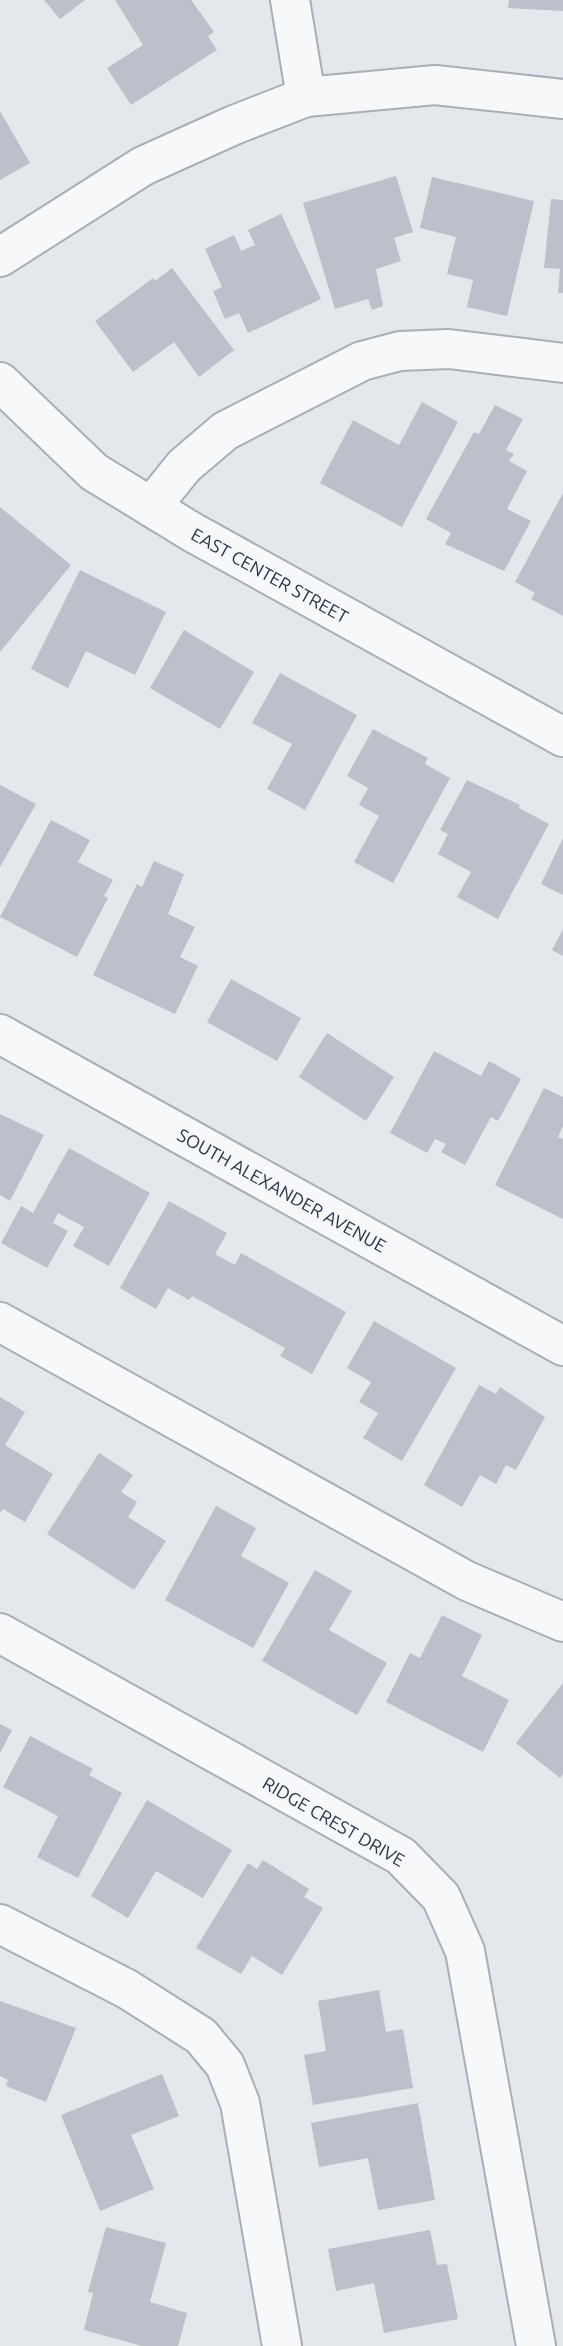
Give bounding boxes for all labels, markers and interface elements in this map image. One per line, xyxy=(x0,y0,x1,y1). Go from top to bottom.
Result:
street label: EAST CENTER STREET xyxy=(188,524,352,626)
street label: SOUTH ALEXANDER AVENUE xyxy=(174,1124,390,1256)
street label: RIDGE CREST DRIVE xyxy=(259,1772,409,1870)

